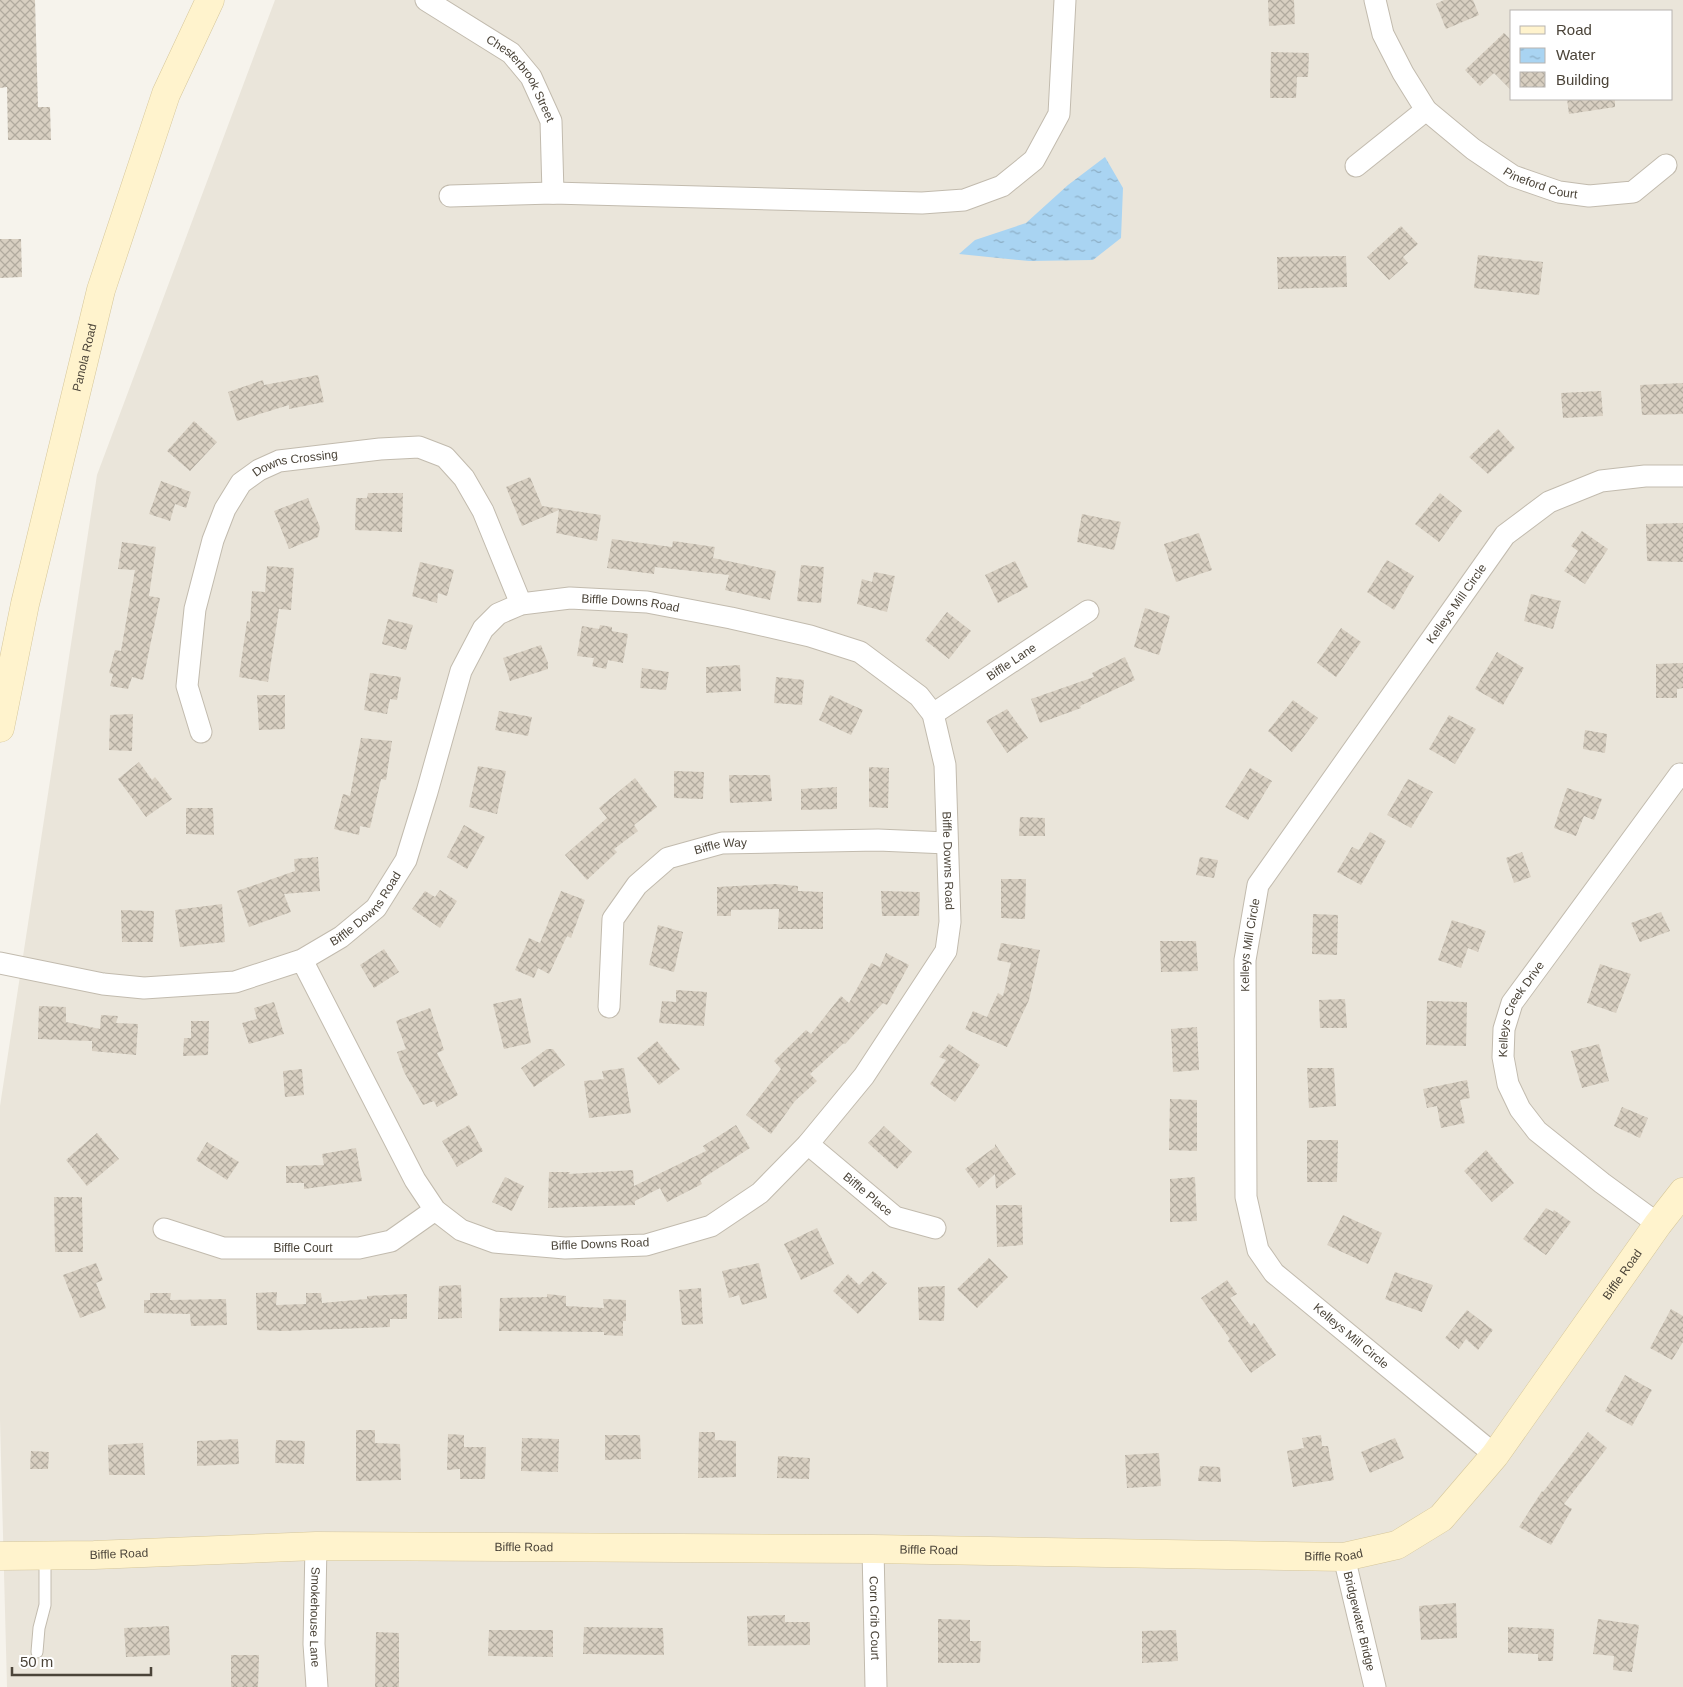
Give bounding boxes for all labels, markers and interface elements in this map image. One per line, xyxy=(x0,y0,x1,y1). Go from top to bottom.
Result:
legend xyxy=(1510,10,1673,100)
text: Road xyxy=(1556,21,1592,38)
street label: Chesterbrook Street xyxy=(484,32,558,125)
text: Water xyxy=(1556,46,1595,63)
text: Building xyxy=(1556,71,1609,88)
street label: Pineford Court xyxy=(1500,164,1579,201)
street label: Panola Road xyxy=(70,322,100,393)
street label: Downs Crossing xyxy=(250,447,338,479)
street label: Kelleys Mill Circle xyxy=(1424,561,1490,646)
street label: Biffle Downs Road xyxy=(581,592,681,615)
street label: Biffle Lane xyxy=(984,640,1039,683)
street label: Biffle Downs Road xyxy=(939,811,957,910)
street label: Biffle Way xyxy=(693,836,747,857)
street label: Biffle Downs Road xyxy=(327,869,404,949)
street label: Kelleys Mill Circle xyxy=(1238,897,1263,992)
street label: Kelleys Creek Drive xyxy=(1496,958,1547,1058)
street label: Biffle Place xyxy=(840,1170,895,1219)
street label: Biffle Downs Road xyxy=(551,1235,649,1253)
street label: Biffle Court xyxy=(273,1241,333,1255)
street label: Biffle Road xyxy=(1600,1247,1645,1303)
street label: Kelleys Mill Circle xyxy=(1310,1300,1392,1372)
street label: Biffle Road xyxy=(494,1540,553,1554)
street label: Biffle Road xyxy=(899,1542,958,1557)
street label: Biffle Road xyxy=(90,1546,149,1562)
street label: Biffle Road xyxy=(1304,1546,1364,1564)
street label: Smokehouse Lane xyxy=(307,1567,323,1668)
street label: Bridgewater Bridge xyxy=(1341,1570,1378,1673)
street label: Corn Crib Court xyxy=(867,1576,882,1661)
scale bar xyxy=(12,1644,151,1676)
text: 50 m xyxy=(20,1653,53,1670)

